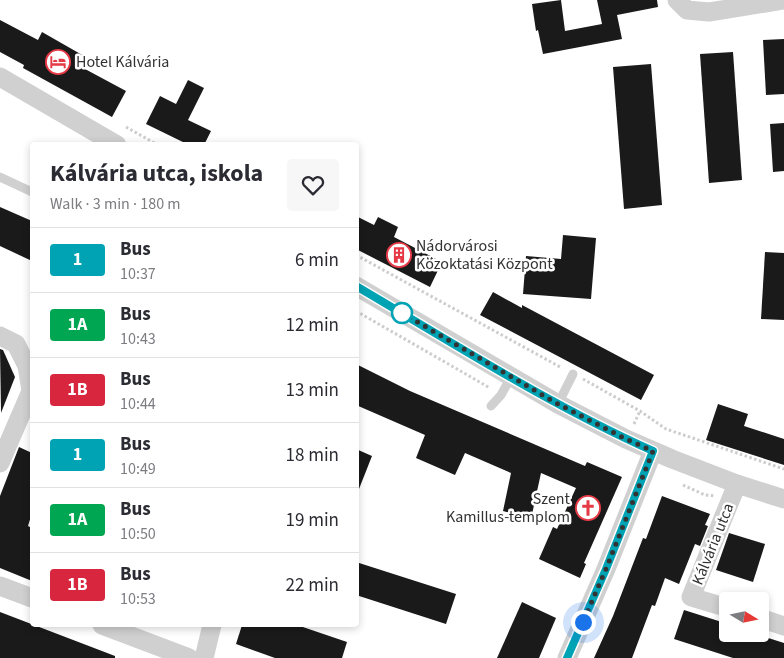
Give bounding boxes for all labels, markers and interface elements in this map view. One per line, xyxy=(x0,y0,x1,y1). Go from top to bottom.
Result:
hotel icon: Hotel Kálvária xyxy=(45,49,71,75)
place label: Hotel Kálvária xyxy=(76,51,169,73)
text: Kálvária utca, iskola xyxy=(50,156,263,191)
button: heart xyxy=(287,159,339,211)
text: Walk · 3 min · 180 m xyxy=(50,193,181,215)
place label: Nádorvárosi Közoktatási Központ xyxy=(416,235,553,275)
text: Bus xyxy=(120,236,151,263)
building icon: Nádorvárosi Közoktatási Központ xyxy=(386,242,412,268)
text: 1 xyxy=(73,247,82,272)
text: 6 min xyxy=(295,247,339,274)
text: 10:37 xyxy=(120,263,156,285)
text: Bus xyxy=(120,301,151,328)
unlabelled marker xyxy=(391,302,413,324)
text: 1A xyxy=(68,312,87,337)
text: 12 min xyxy=(285,312,339,339)
text: 10:43 xyxy=(120,328,156,350)
text: Bus xyxy=(120,366,151,393)
text: 1B xyxy=(67,377,88,402)
text: 13 min xyxy=(285,377,339,404)
text: 10:44 xyxy=(120,393,156,415)
text: Bus xyxy=(120,431,151,458)
text: 1 xyxy=(73,442,82,467)
text: 18 min xyxy=(285,442,339,469)
text: 10:49 xyxy=(120,458,156,480)
place label: Szent Kamillus-templom xyxy=(446,488,571,528)
church icon: Szent Kamillus-templom xyxy=(575,495,601,521)
text: Bus xyxy=(120,496,151,523)
street label: Kálvária utca xyxy=(687,500,739,588)
text: 1A xyxy=(68,507,87,532)
text: 19 min xyxy=(285,507,339,534)
text: 10:50 xyxy=(120,523,156,545)
text: Bus xyxy=(120,561,151,588)
text: 1B xyxy=(67,572,88,597)
text: 22 min xyxy=(285,572,339,599)
text: 10:53 xyxy=(120,588,156,610)
north arrow xyxy=(719,592,769,642)
map controls xyxy=(719,592,769,642)
your location xyxy=(571,610,596,635)

